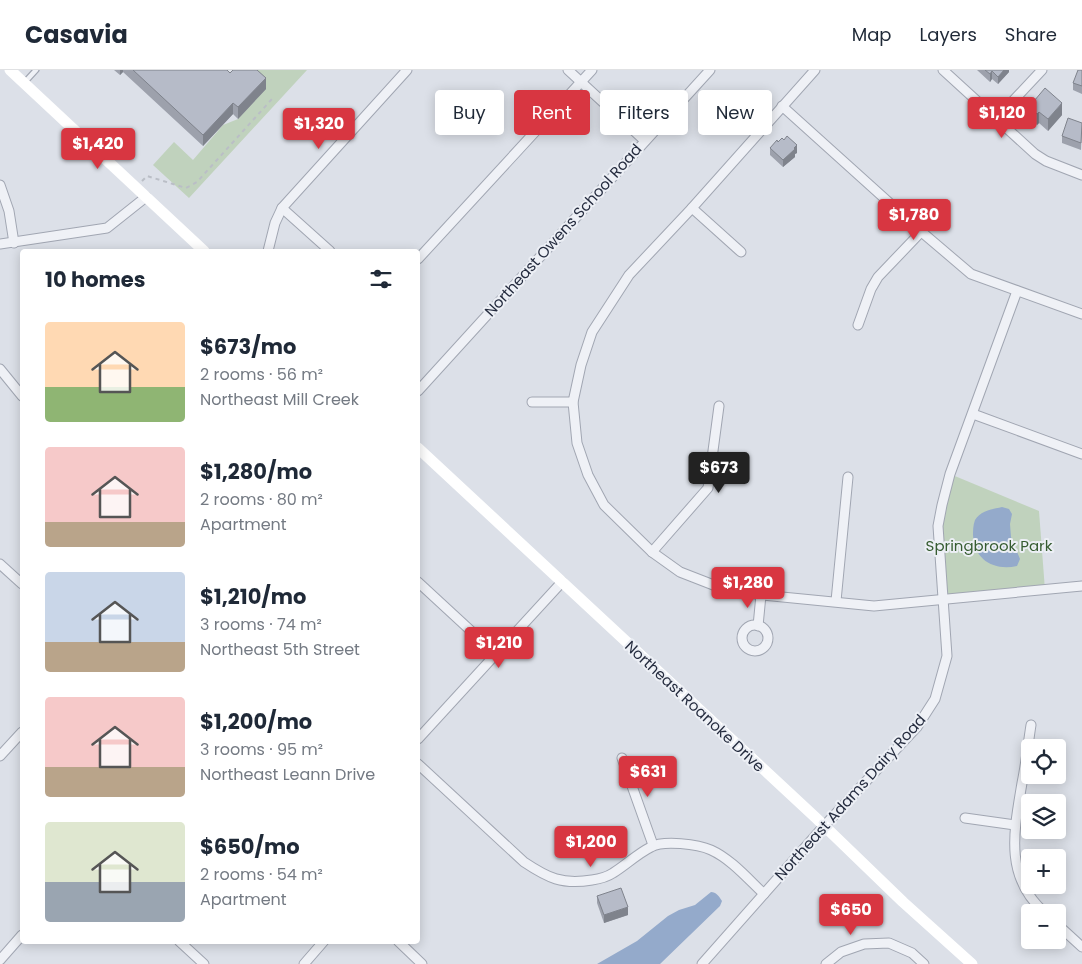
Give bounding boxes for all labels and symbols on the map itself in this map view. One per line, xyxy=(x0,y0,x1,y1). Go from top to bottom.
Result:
pin: $1,120 xyxy=(961,97,1043,139)
pin: $1,320 xyxy=(278,108,360,150)
pin: $1,420 xyxy=(57,128,139,170)
street label: Northeast Owens School Road xyxy=(480,139,646,321)
pin: $1,780 xyxy=(873,198,955,241)
pin: $673 xyxy=(689,452,749,494)
park label: Springbrook Park xyxy=(926,535,1053,556)
pin: $1,280 xyxy=(707,566,789,609)
pin: $1,210 xyxy=(458,626,540,669)
street label: Northeast Roanoke Drive xyxy=(620,635,770,777)
street label: Northeast Adams Dairy Road xyxy=(770,709,930,885)
pin: $631 xyxy=(618,756,678,798)
pin: $1,200 xyxy=(550,826,632,868)
pin: $650 xyxy=(821,894,881,936)

